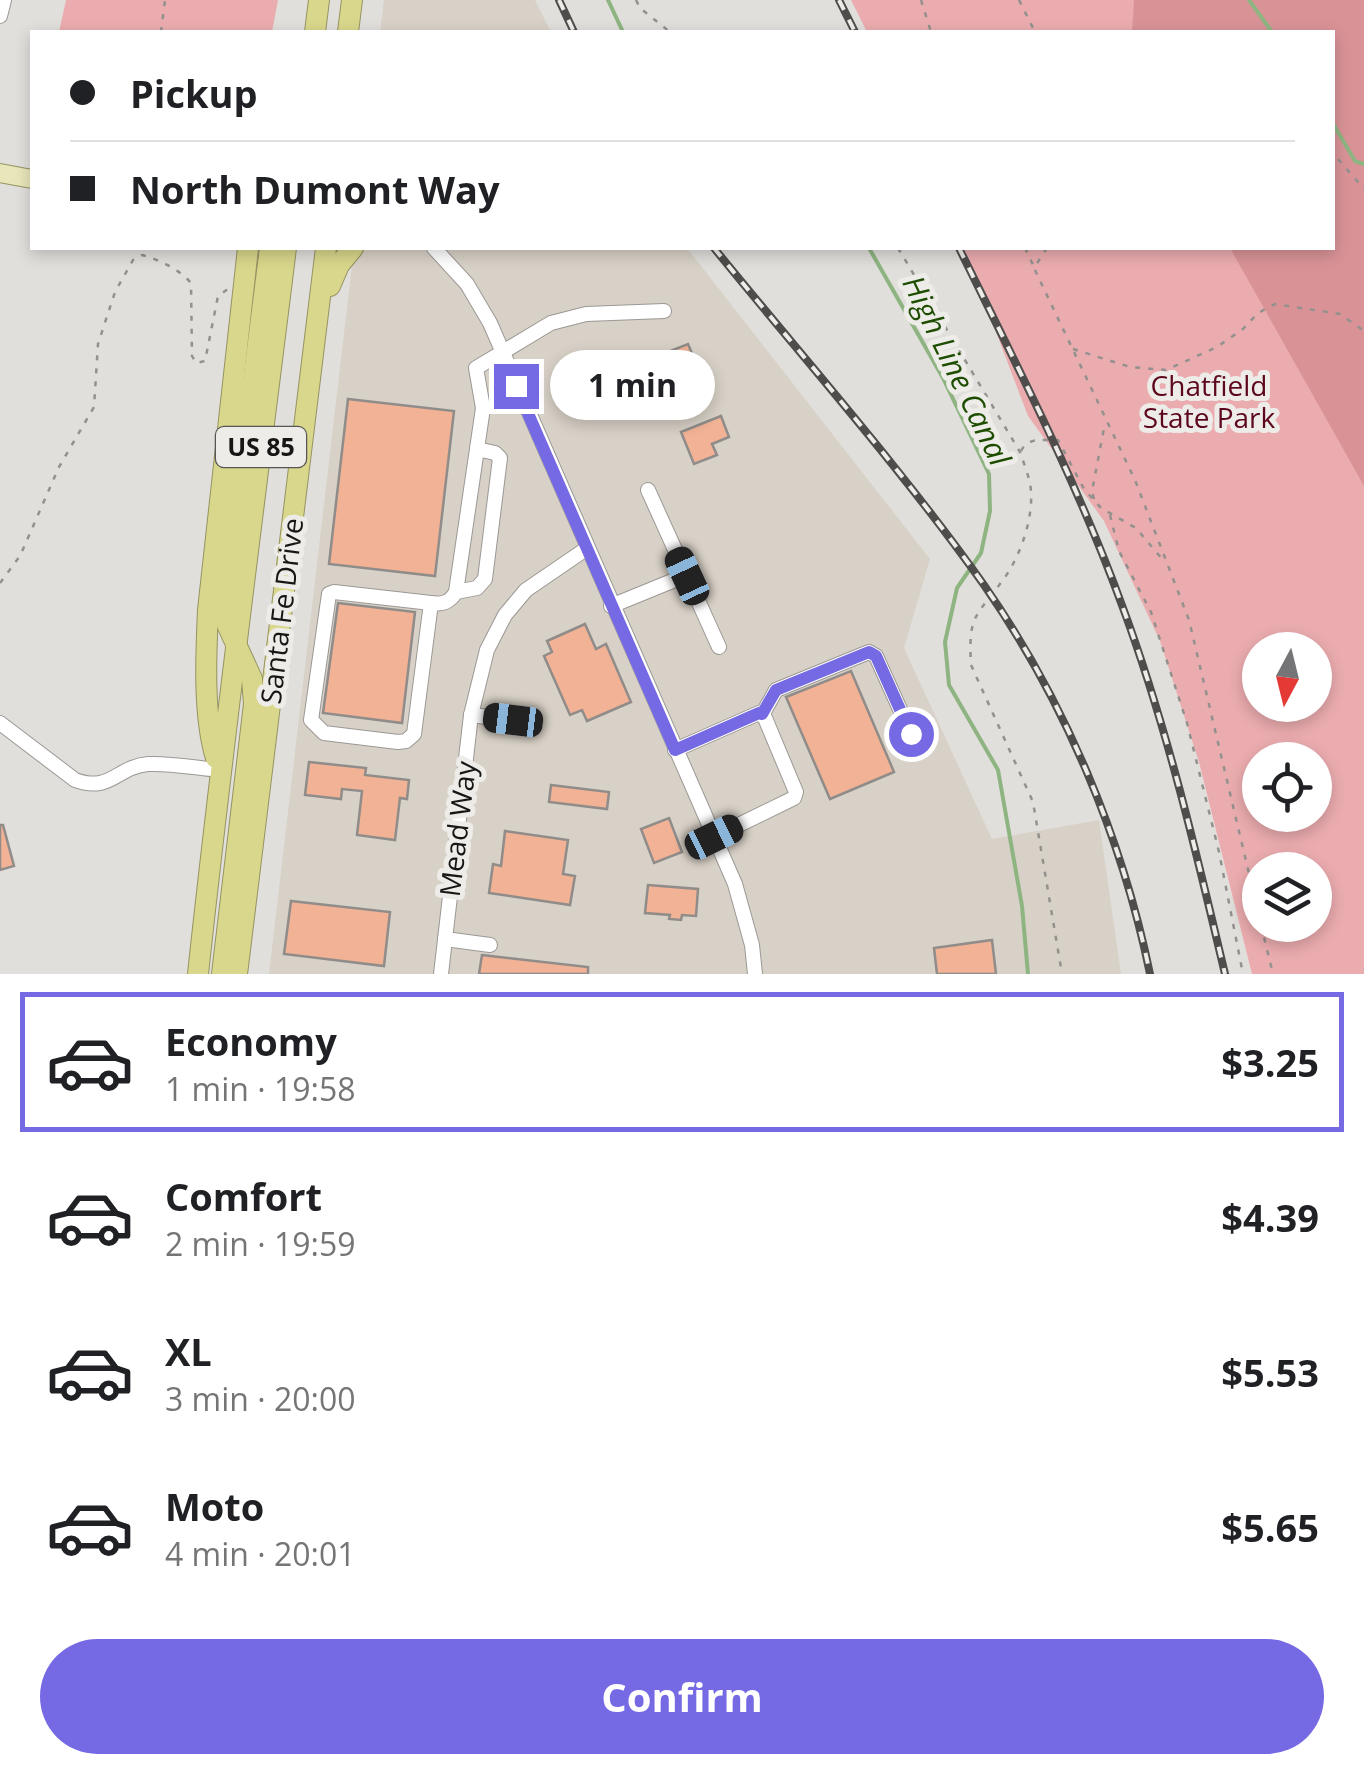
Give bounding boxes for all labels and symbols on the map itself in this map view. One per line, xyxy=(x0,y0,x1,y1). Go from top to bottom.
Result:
water label: High Line Canal xyxy=(894,268,1022,474)
callout: 1 min xyxy=(551,351,716,421)
route end xyxy=(494,364,539,409)
park label: Chatfield State Park xyxy=(1143,366,1275,436)
road number: US 85 xyxy=(216,427,306,467)
street label: Santa Fe Drive xyxy=(251,516,311,706)
car xyxy=(661,542,713,610)
north arrow xyxy=(1242,632,1332,722)
car xyxy=(481,701,545,739)
route start xyxy=(889,712,934,757)
street label: Mead Way xyxy=(430,758,484,899)
car xyxy=(680,810,748,864)

